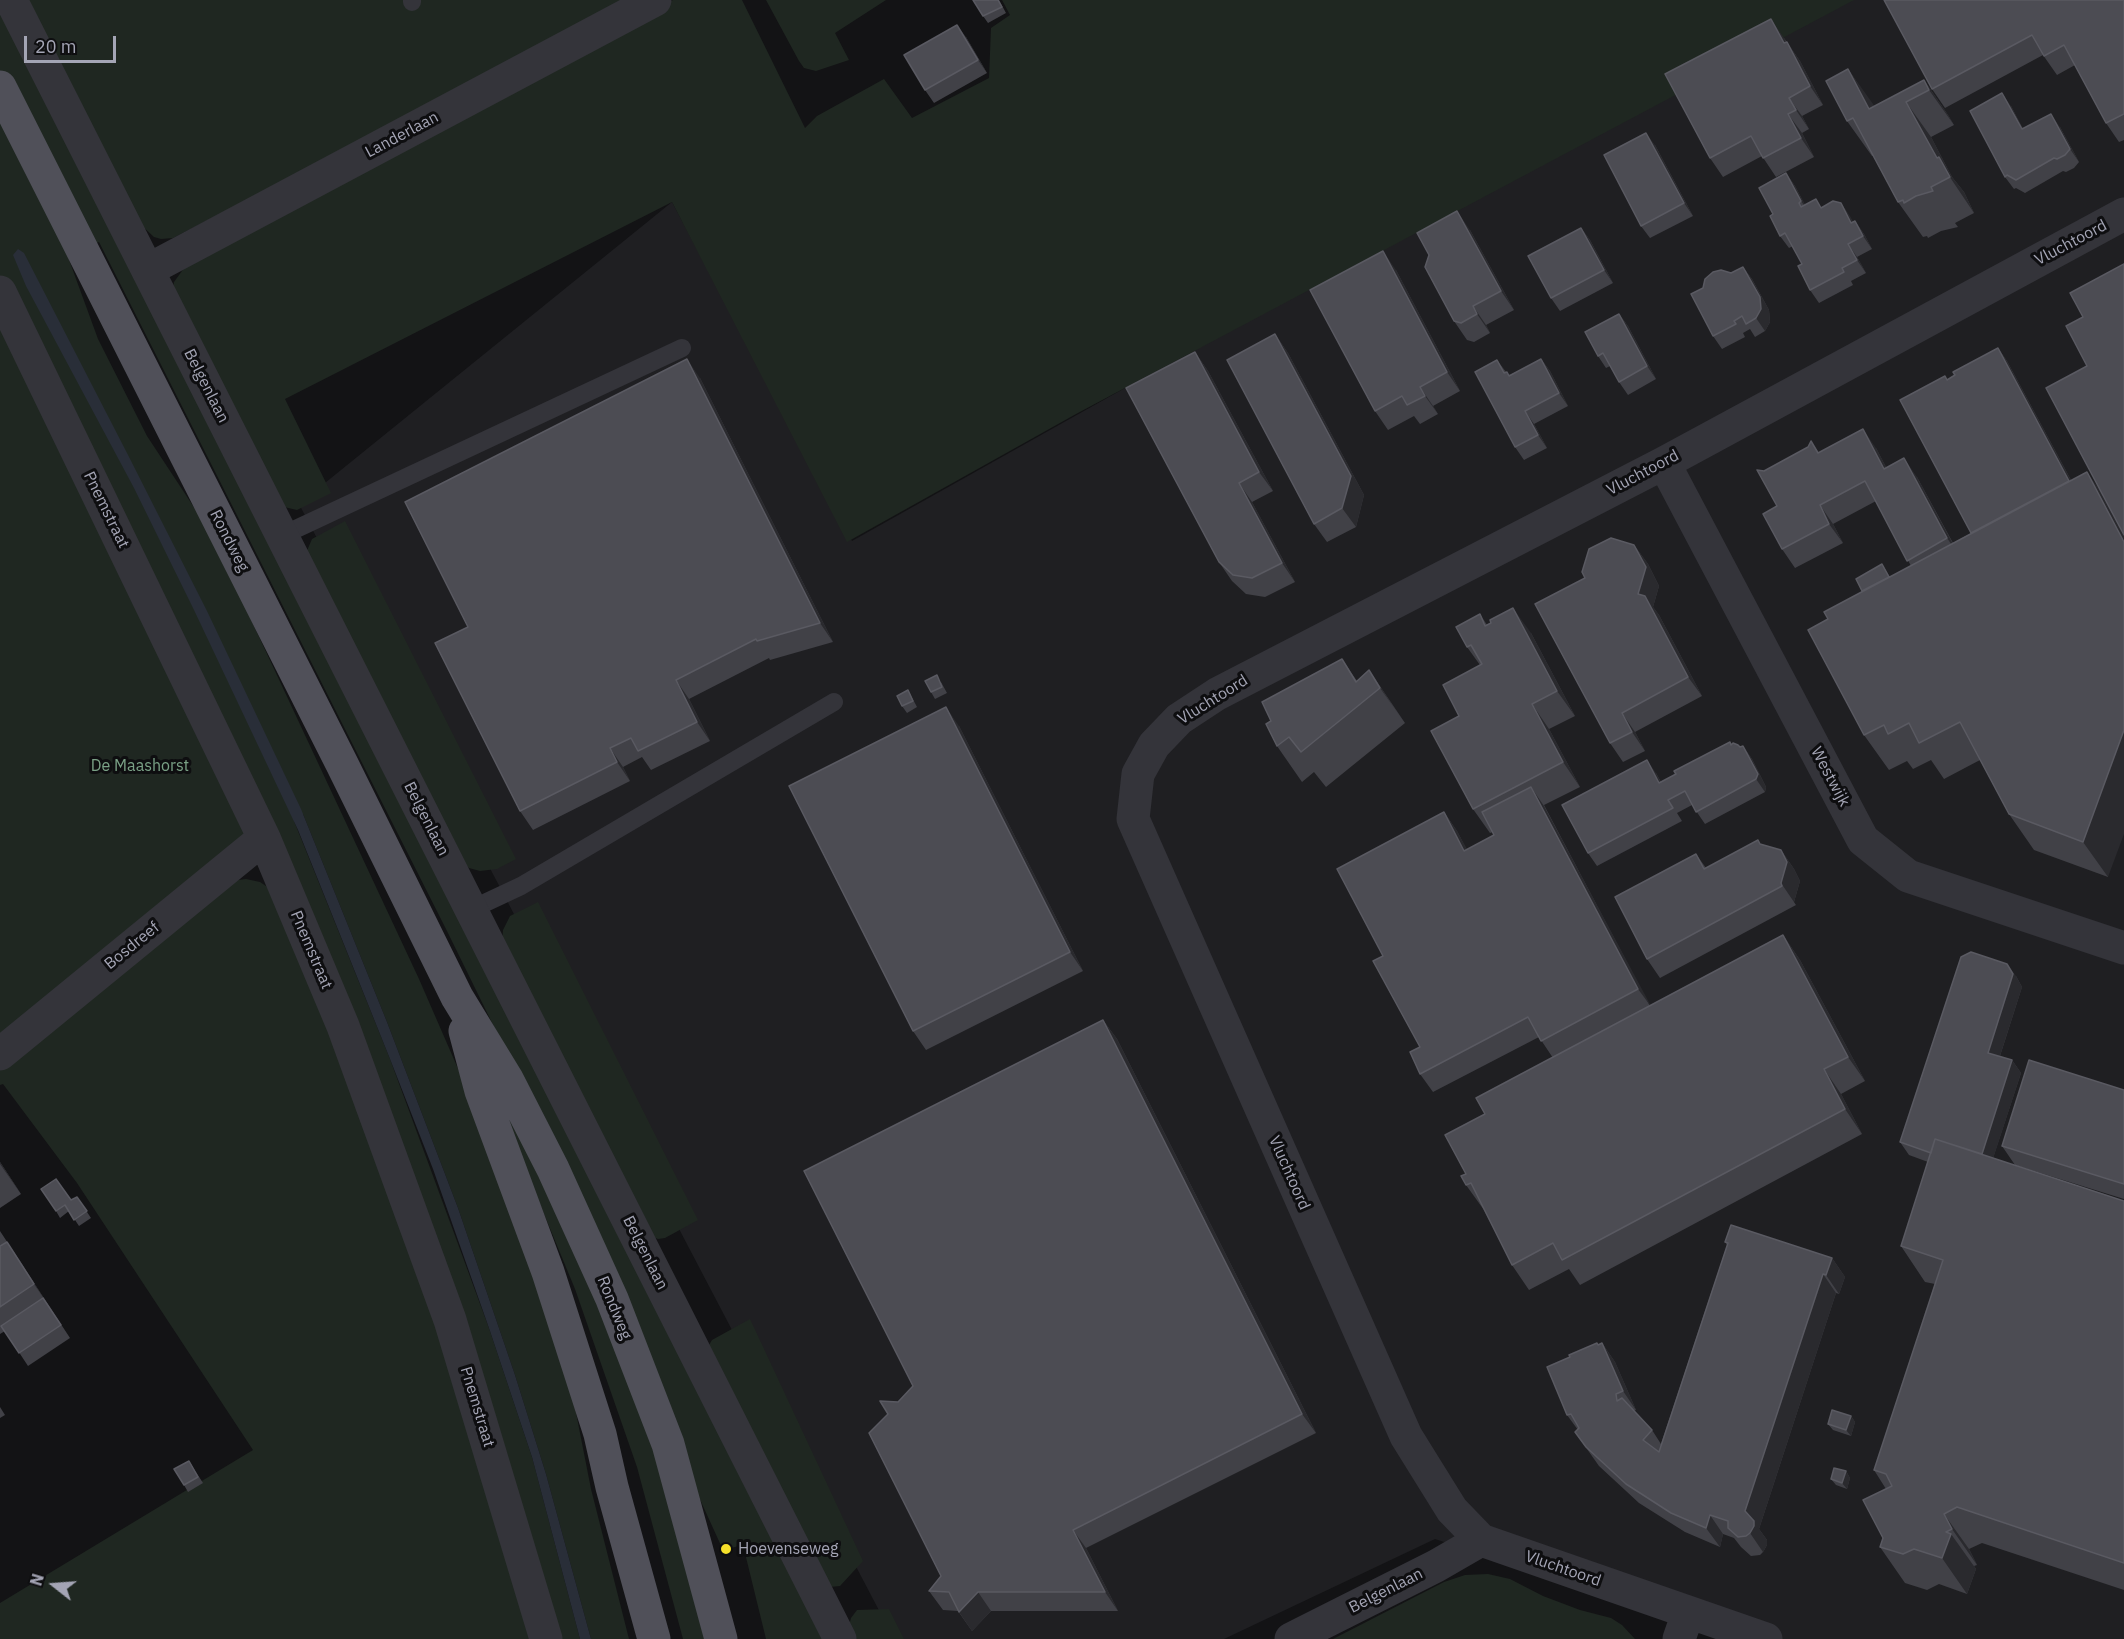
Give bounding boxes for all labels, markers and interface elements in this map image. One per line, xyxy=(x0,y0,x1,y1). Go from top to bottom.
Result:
scale bar xyxy=(27,24,118,62)
text: 20 m xyxy=(35,35,77,58)
street label: Landerlaan xyxy=(362,108,442,162)
street label: Vluchtoord xyxy=(2032,216,2110,270)
street label: Belgenlaan xyxy=(179,346,233,426)
street label: Vluchtoord xyxy=(1604,446,1682,500)
street label: Pnemstraat xyxy=(79,468,133,552)
street label: Rondweg xyxy=(205,507,253,575)
street label: Vluchtoord xyxy=(1174,671,1252,729)
street label: Westwijk xyxy=(1806,744,1854,810)
park label: De Maashorst xyxy=(91,756,189,776)
street label: Belgenlaan xyxy=(399,779,453,859)
street label: Pnemstraat xyxy=(286,908,336,992)
street label: Bosdreef xyxy=(101,918,163,974)
street label: Vluchtoord xyxy=(1264,1133,1314,1213)
street label: Belgenlaan xyxy=(618,1213,672,1293)
street label: Rondweg xyxy=(593,1273,635,1343)
street label: Pnemstraat xyxy=(456,1364,498,1450)
place label: Hoevenseweg xyxy=(738,1539,838,1559)
marker: Hoevenseweg xyxy=(719,1542,733,1556)
street label: Vluchtoord xyxy=(1523,1547,1603,1591)
north arrow xyxy=(24,1555,84,1615)
street label: Belgenlaan xyxy=(1346,1564,1426,1618)
text: N xyxy=(26,1571,48,1588)

